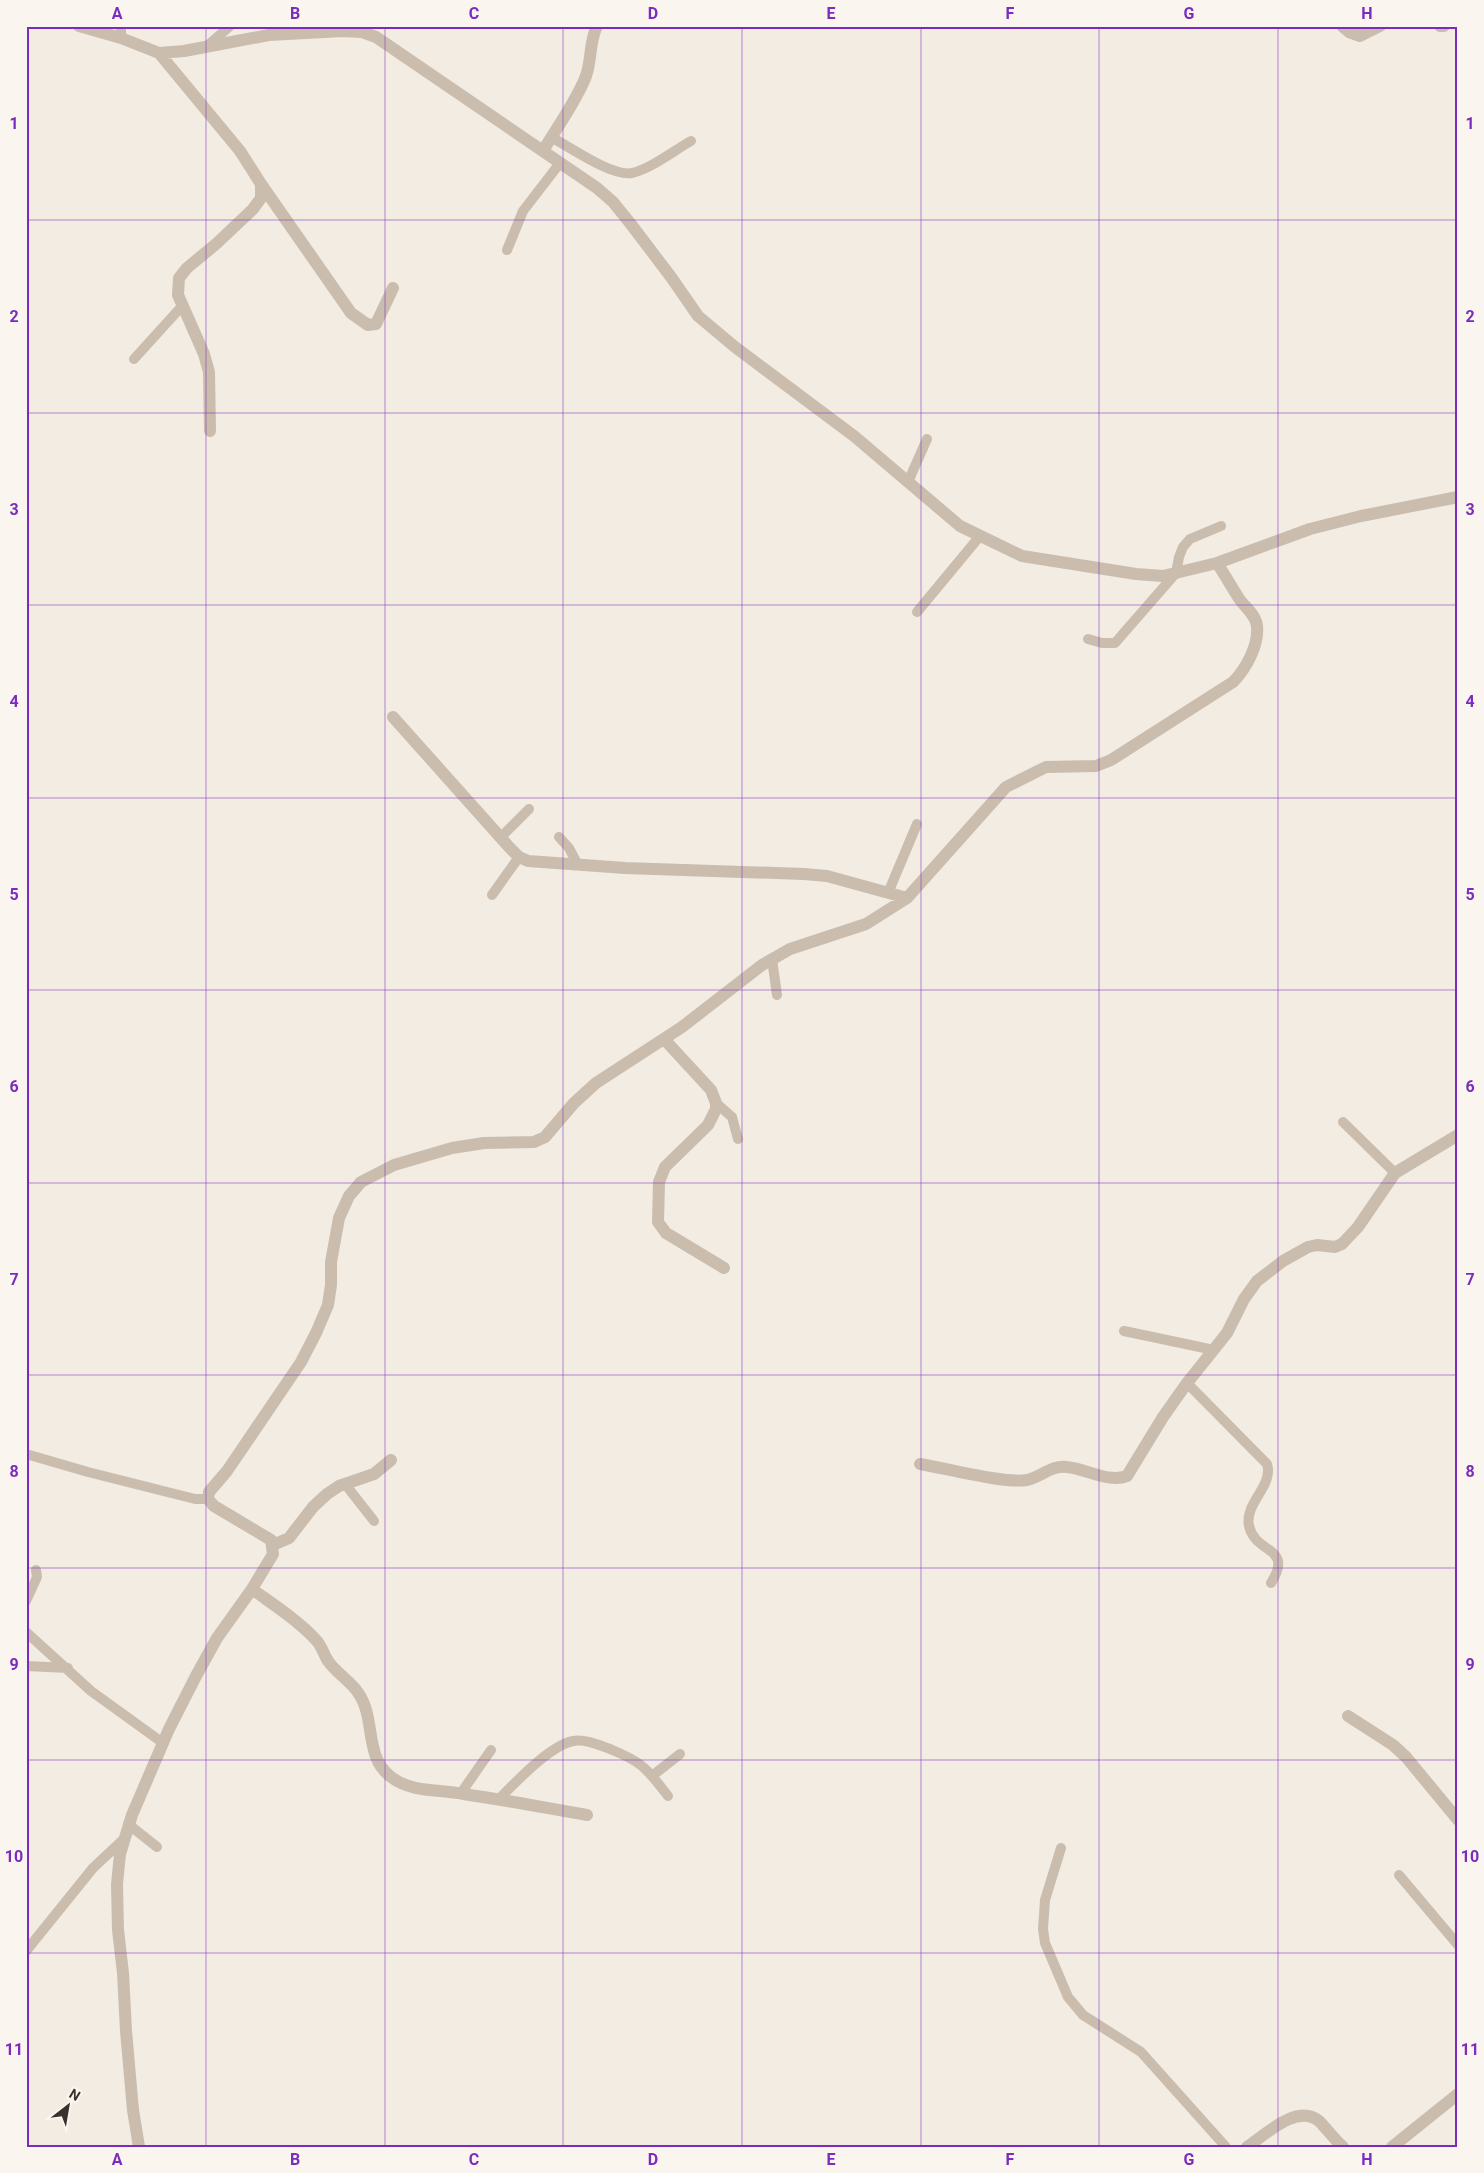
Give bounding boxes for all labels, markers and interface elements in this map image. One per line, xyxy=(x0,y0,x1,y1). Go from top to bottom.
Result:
text: A xyxy=(112,4,123,23)
text: B xyxy=(290,4,300,23)
text: C xyxy=(469,4,479,23)
text: D xyxy=(648,4,658,23)
text: E xyxy=(827,4,836,23)
text: F xyxy=(1006,4,1015,23)
text: G xyxy=(1184,4,1195,23)
text: H xyxy=(1361,4,1373,23)
text: 1 xyxy=(9,114,19,133)
text: 1 xyxy=(1465,114,1475,133)
text: 2 xyxy=(9,307,19,326)
text: 2 xyxy=(1465,307,1475,326)
text: 3 xyxy=(9,500,19,519)
text: 3 xyxy=(1465,500,1475,519)
text: 4 xyxy=(9,692,19,711)
text: 4 xyxy=(1465,692,1475,711)
text: 5 xyxy=(9,885,19,904)
text: 5 xyxy=(1465,885,1475,904)
text: 6 xyxy=(9,1077,19,1096)
text: 6 xyxy=(1465,1077,1475,1096)
text: 7 xyxy=(9,1270,19,1289)
text: 7 xyxy=(1465,1270,1475,1289)
text: 8 xyxy=(9,1462,19,1481)
text: 8 xyxy=(1465,1462,1475,1481)
text: 9 xyxy=(9,1655,19,1674)
text: 9 xyxy=(1465,1655,1475,1674)
text: 10 xyxy=(5,1847,23,1866)
text: 10 xyxy=(1461,1847,1479,1866)
text: 11 xyxy=(5,2040,23,2059)
text: 11 xyxy=(1461,2040,1479,2059)
north arrow xyxy=(42,2080,92,2130)
text: N xyxy=(66,2085,83,2104)
text: A xyxy=(112,2150,123,2169)
text: B xyxy=(290,2150,300,2169)
text: C xyxy=(469,2150,479,2169)
text: D xyxy=(648,2150,658,2169)
text: E xyxy=(827,2150,836,2169)
text: F xyxy=(1006,2150,1015,2169)
text: G xyxy=(1184,2150,1195,2169)
text: H xyxy=(1361,2150,1373,2169)

